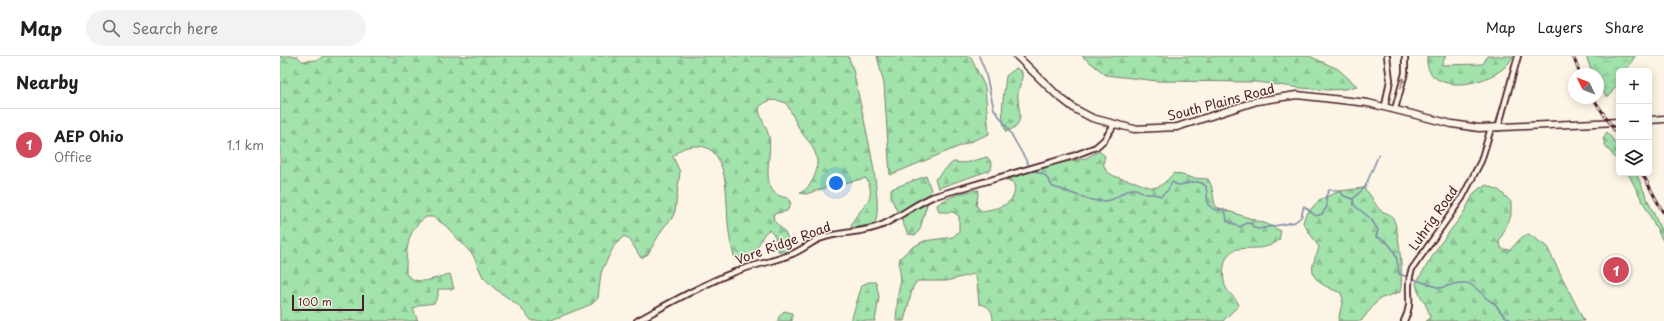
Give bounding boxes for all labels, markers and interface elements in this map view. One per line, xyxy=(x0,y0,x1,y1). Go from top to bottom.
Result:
search box xyxy=(86,10,366,46)
text: Map xyxy=(20,14,62,42)
text: Search here xyxy=(132,16,218,39)
icon: search xyxy=(100,17,122,39)
text: Map xyxy=(1486,17,1516,38)
text: Layers xyxy=(1538,17,1583,38)
text: Share xyxy=(1605,17,1644,38)
north arrow xyxy=(1568,68,1604,104)
map controls xyxy=(1616,68,1652,176)
button: + xyxy=(1616,68,1652,104)
text: Nearby xyxy=(16,69,78,95)
one-way arrow xyxy=(1400,76,1406,89)
street label: South Plains Road xyxy=(1165,78,1277,125)
button: − xyxy=(1616,104,1652,140)
text: AEP Ohio xyxy=(54,124,123,147)
text: 1 xyxy=(26,135,32,154)
text: 1.1 km xyxy=(227,135,264,154)
button: layers xyxy=(1616,140,1652,176)
text: Office xyxy=(54,147,92,166)
your location xyxy=(826,173,846,193)
street label: Luhrig Road xyxy=(1403,182,1462,254)
street label: Vore Ridge Road xyxy=(732,216,833,269)
pin: 1 xyxy=(1603,255,1629,285)
scale bar xyxy=(292,293,364,312)
text: 100 m xyxy=(298,293,332,310)

